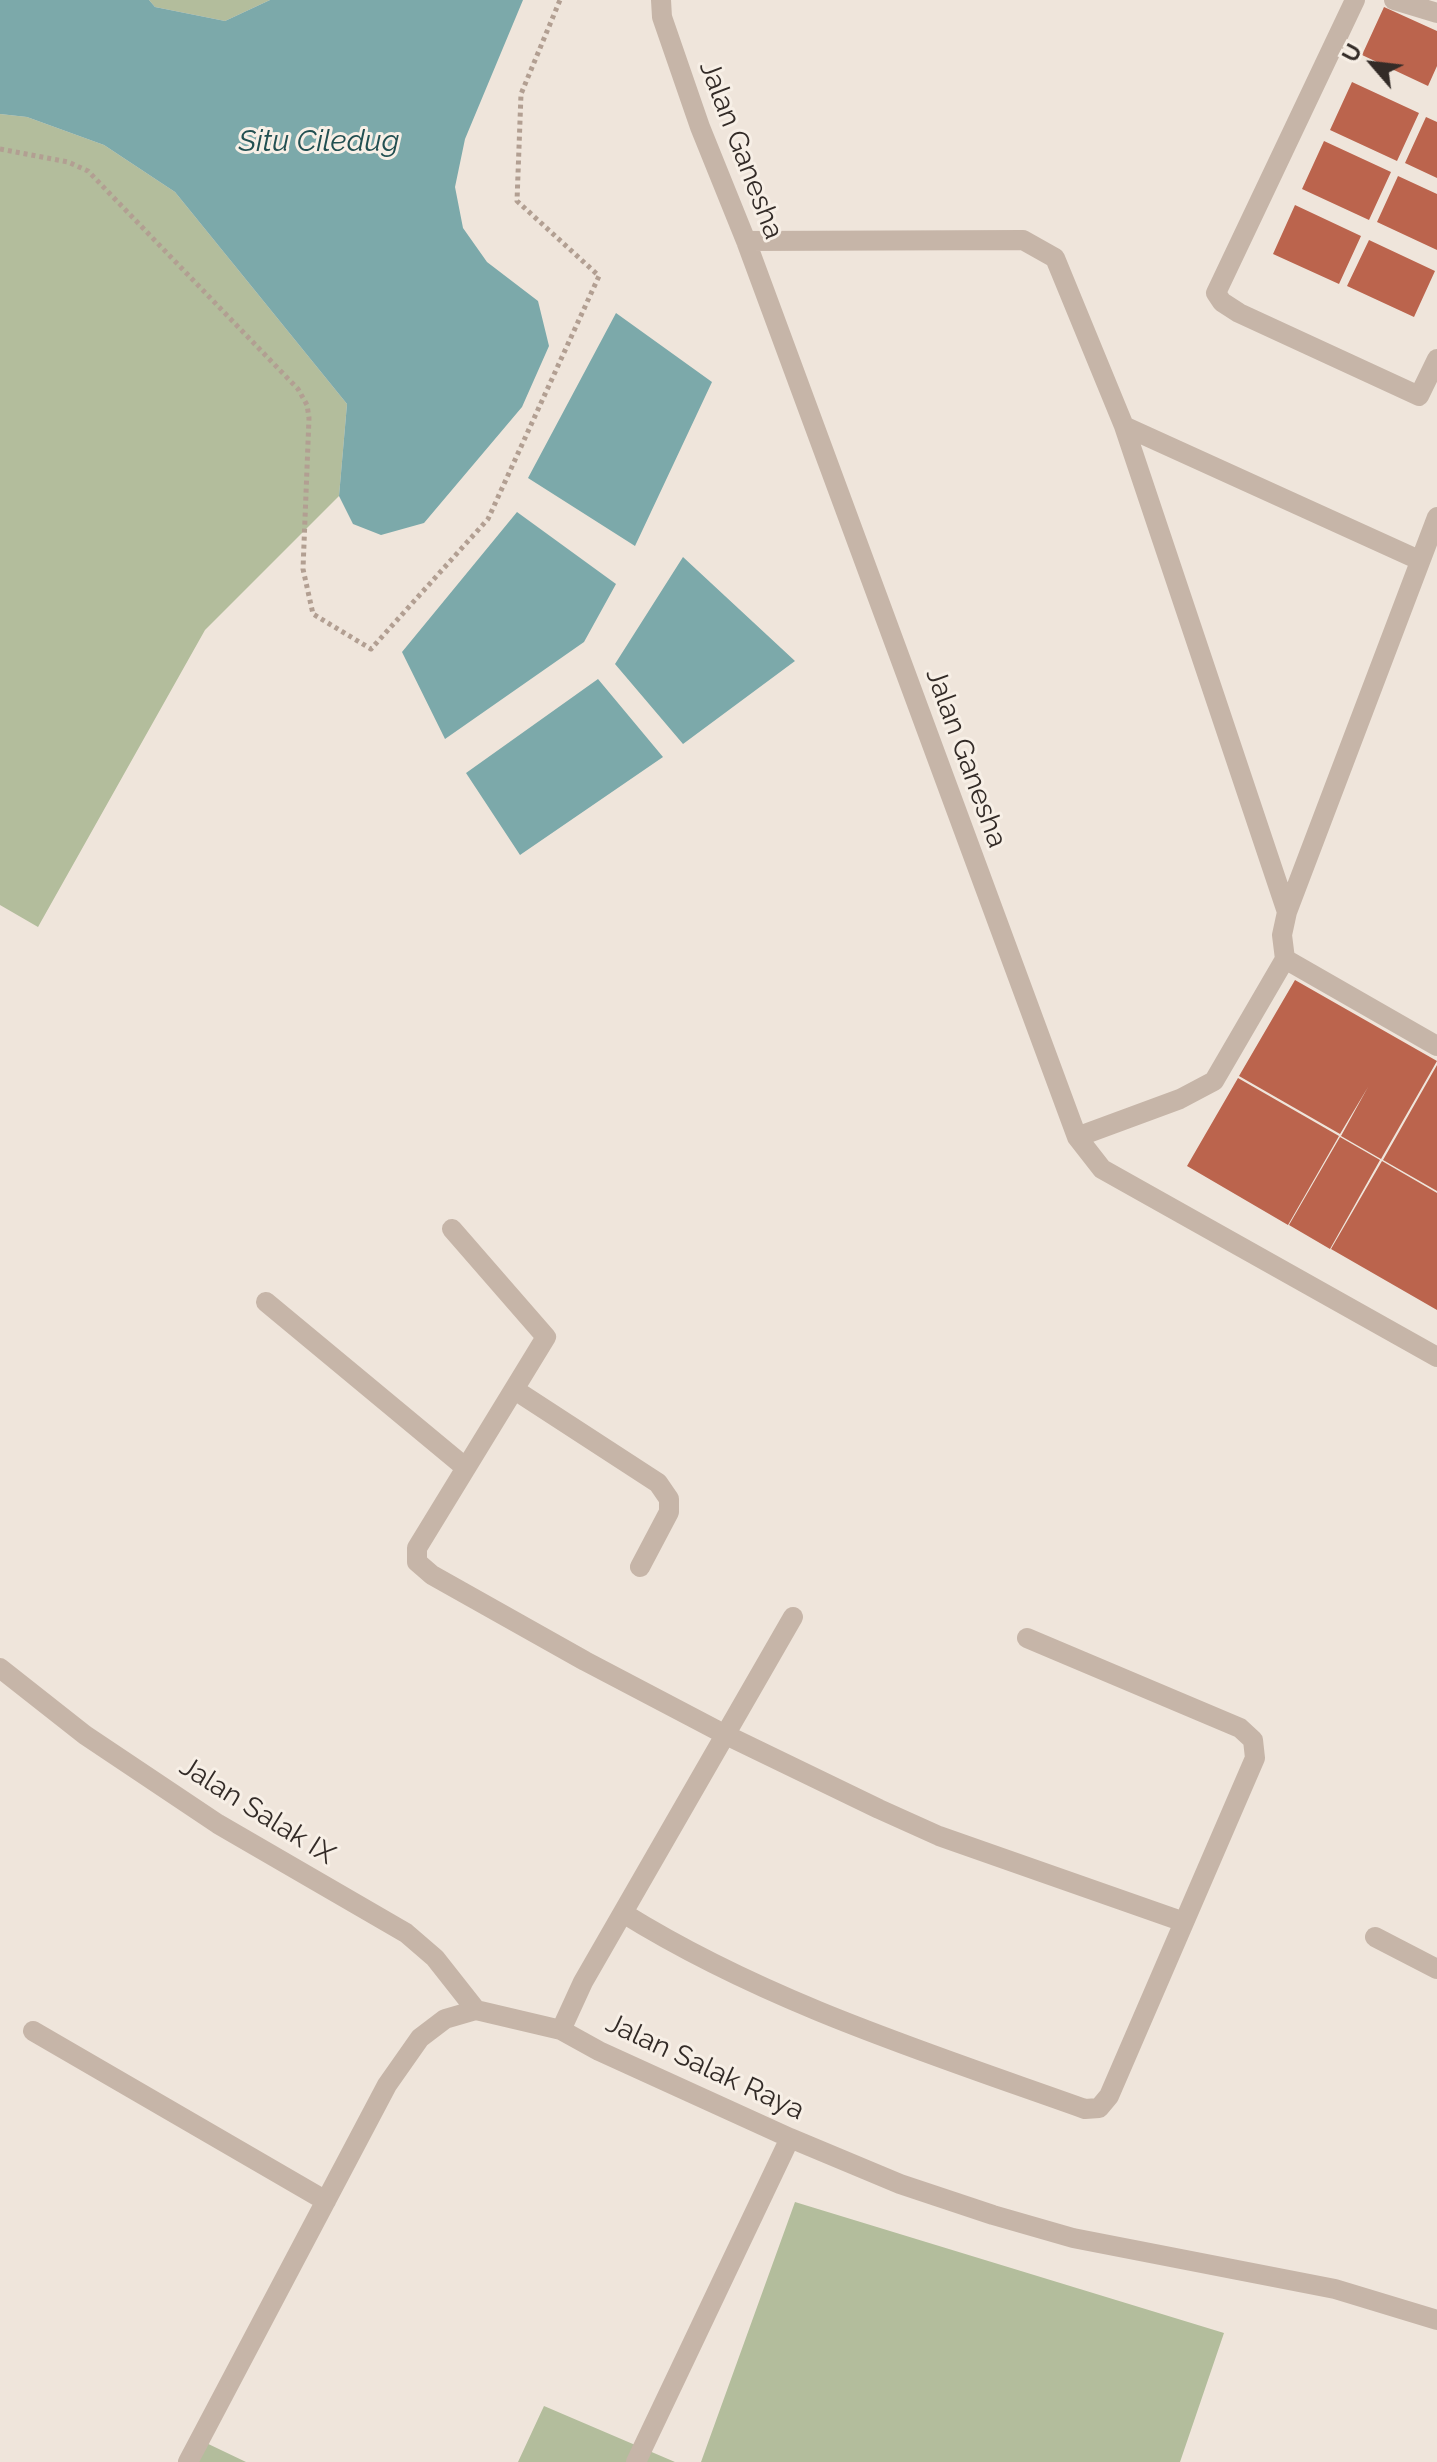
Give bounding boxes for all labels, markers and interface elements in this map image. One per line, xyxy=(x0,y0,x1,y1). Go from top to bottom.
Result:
north arrow xyxy=(1333,24,1413,104)
text: U xyxy=(1336,39,1367,66)
street label: Jalan Ganesha xyxy=(692,56,790,244)
water label: Situ Ciledug xyxy=(239,124,399,160)
street label: Jalan Ganesha xyxy=(918,664,1014,852)
street label: Jalan Salak IX xyxy=(173,1750,341,1872)
street label: Jalan Salak Raya xyxy=(601,2006,809,2128)

